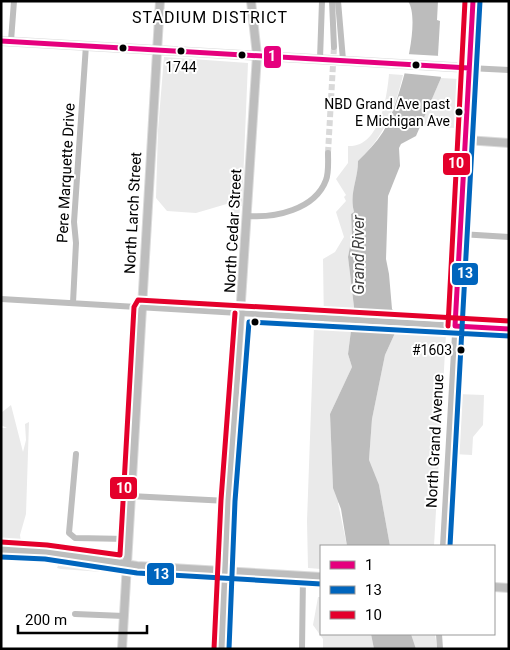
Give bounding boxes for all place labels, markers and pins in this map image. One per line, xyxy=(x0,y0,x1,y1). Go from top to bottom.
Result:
unlabelled marker xyxy=(118,43,128,53)
marker: 1744 xyxy=(176,46,186,56)
unlabelled marker xyxy=(237,50,247,60)
place label: 1744 xyxy=(165,59,197,75)
unlabelled marker xyxy=(411,60,421,70)
place label: NBD Grand Ave past E Michigan Ave xyxy=(324,96,450,129)
marker: NBD Grand Ave past E Michigan Ave xyxy=(454,107,464,117)
unlabelled marker xyxy=(250,317,260,327)
place label: #1603 xyxy=(412,342,452,358)
marker: #1603 xyxy=(456,345,466,355)

